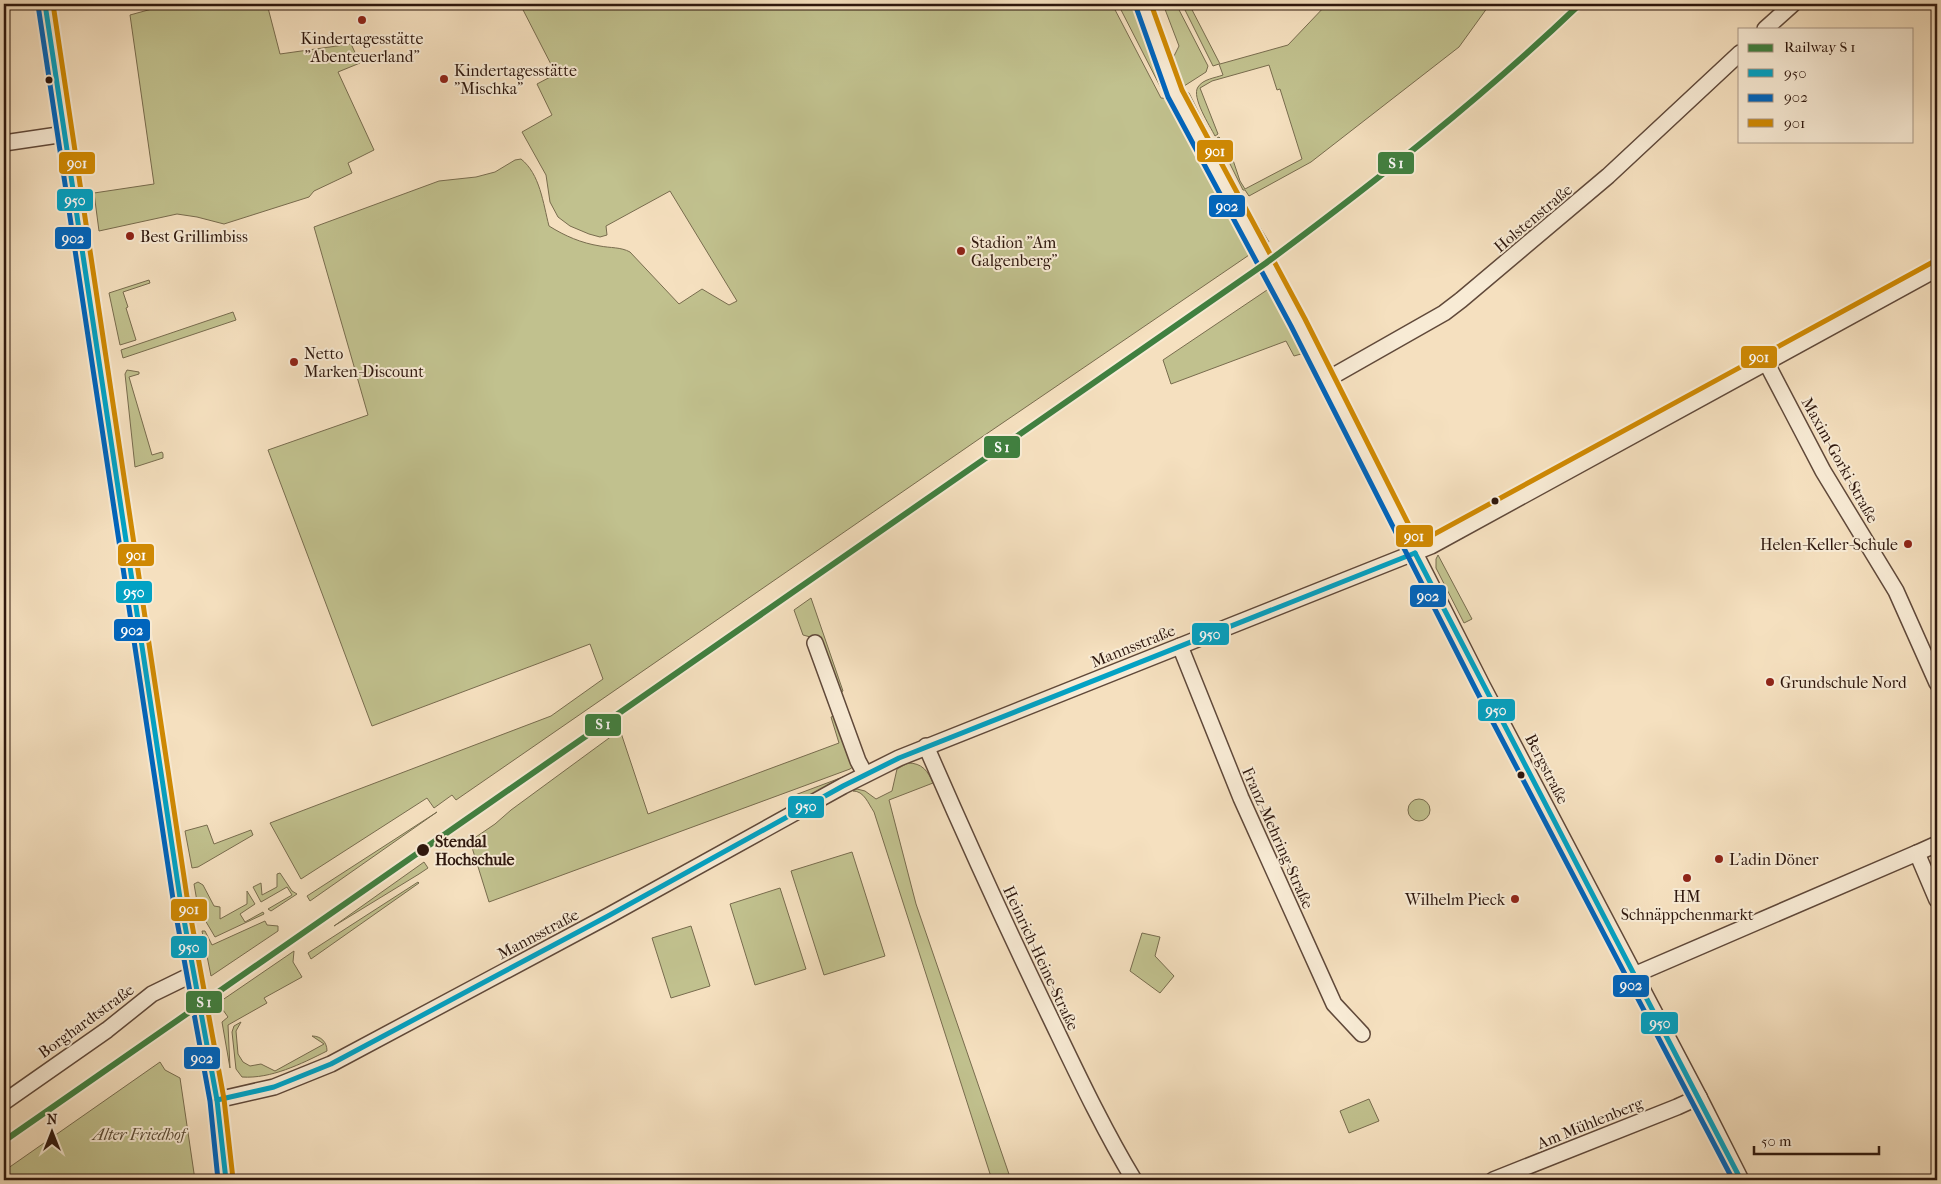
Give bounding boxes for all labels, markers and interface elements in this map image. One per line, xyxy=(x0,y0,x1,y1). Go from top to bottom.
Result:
marker: Kindertagesstätte "Abenteuerland" xyxy=(356,14,368,26)
legend xyxy=(1738,28,1914,142)
place label: Kindertagesstätte "Abenteuerland" xyxy=(301,29,424,66)
text: Railway S 1 xyxy=(1784,38,1856,56)
place label: Kindertagesstätte "Mischka" xyxy=(454,61,577,98)
text: 950 xyxy=(1784,64,1807,82)
marker: Kindertagesstätte "Mischka" xyxy=(438,73,450,85)
unlabelled marker xyxy=(44,75,54,85)
text: 902 xyxy=(1784,88,1808,106)
text: 901 xyxy=(1784,114,1805,132)
line badge: 901 xyxy=(1196,139,1234,163)
text: 901 xyxy=(1204,143,1225,160)
line badge: 901 xyxy=(58,151,96,175)
line badge: S 1 xyxy=(1377,151,1415,175)
text: 901 xyxy=(66,155,87,172)
text: S 1 xyxy=(1388,155,1404,172)
street label: Holstenstraße xyxy=(1490,180,1576,256)
line badge: 950 xyxy=(56,188,94,212)
text: 950 xyxy=(63,192,86,209)
line badge: 902 xyxy=(1208,194,1246,218)
text: 902 xyxy=(1215,198,1238,215)
line badge: 902 xyxy=(54,226,92,250)
place label: Best Grillimbiss xyxy=(140,227,248,246)
text: 902 xyxy=(61,230,84,247)
marker: Best Grillimbiss xyxy=(124,230,136,242)
place label: Stadion "Am Galgenberg" xyxy=(971,233,1058,270)
marker: Stadion "Am Galgenberg" xyxy=(955,245,967,257)
place label: Netto Marken-Discount xyxy=(304,344,424,381)
line badge: 901 xyxy=(1740,345,1778,369)
text: 901 xyxy=(1748,349,1769,366)
marker: Netto Marken-Discount xyxy=(288,356,300,368)
street label: Maxim-Gorki-Straße xyxy=(1798,394,1882,526)
line badge: S 1 xyxy=(983,435,1021,459)
text: S 1 xyxy=(994,439,1010,456)
unlabelled marker xyxy=(1490,496,1500,506)
line badge: 901 xyxy=(1395,524,1434,548)
text: 901 xyxy=(1403,528,1424,545)
place label: Helen-Keller-Schule xyxy=(1760,535,1898,554)
marker: Helen-Keller-Schule xyxy=(1902,538,1914,550)
line badge: 901 xyxy=(117,543,155,567)
text: 901 xyxy=(125,547,146,564)
line badge: 950 xyxy=(115,580,153,604)
text: 950 xyxy=(122,584,145,601)
line badge: 902 xyxy=(1409,584,1447,608)
text: 902 xyxy=(1416,588,1439,605)
line badge: 902 xyxy=(113,618,151,642)
street label: Mannsstraße xyxy=(1088,620,1178,671)
text: 902 xyxy=(120,622,143,639)
line badge: 950 xyxy=(1191,622,1230,646)
text: 950 xyxy=(1198,626,1221,643)
place label: Grundschule Nord xyxy=(1780,673,1907,692)
marker: Grundschule Nord xyxy=(1764,676,1776,688)
line badge: 950 xyxy=(1477,698,1516,722)
text: 950 xyxy=(1484,702,1507,719)
line badge: S 1 xyxy=(584,713,622,737)
text: S 1 xyxy=(595,716,611,733)
street label: Bergstraße xyxy=(1521,731,1573,807)
street label: Franz-Mehring-Straße xyxy=(1238,764,1318,912)
unlabelled marker xyxy=(1516,770,1526,780)
line badge: 950 xyxy=(787,795,825,819)
text: 950 xyxy=(794,798,817,815)
place label: Stendal Hochschule xyxy=(435,832,515,869)
marker: Stendal Hochschule xyxy=(415,842,431,858)
place label: L'adin Döner xyxy=(1729,850,1819,869)
marker: L'adin Döner xyxy=(1713,853,1725,865)
marker: HM Schnäppchenmarkt xyxy=(1681,872,1693,884)
street label: Heinrich-Heine-Straße xyxy=(999,883,1083,1033)
place label: HM Schnäppchenmarkt xyxy=(1621,887,1754,924)
place label: Wilhelm Pieck xyxy=(1404,890,1506,909)
marker: Wilhelm Pieck xyxy=(1509,893,1521,905)
line badge: 901 xyxy=(170,898,208,922)
text: 901 xyxy=(178,901,199,918)
street label: Mannsstraße xyxy=(494,905,582,963)
line badge: 950 xyxy=(170,935,208,959)
text: 950 xyxy=(177,939,200,956)
line badge: 902 xyxy=(1612,974,1650,998)
text: 902 xyxy=(1619,977,1642,994)
street label: Borghardtstraße xyxy=(34,980,138,1062)
line badge: S 1 xyxy=(185,990,223,1014)
text: S 1 xyxy=(196,994,212,1011)
line badge: 950 xyxy=(1640,1011,1679,1035)
text: 950 xyxy=(1648,1015,1671,1032)
line badge: 902 xyxy=(183,1046,221,1070)
text: 902 xyxy=(190,1050,213,1067)
street label: Am Mühlenberg xyxy=(1533,1093,1646,1153)
north arrow xyxy=(28,1106,78,1156)
text: N xyxy=(47,1111,58,1128)
scale bar xyxy=(1754,1124,1878,1156)
park label: Alter Friedhof xyxy=(91,1125,189,1144)
text: 50 m xyxy=(1761,1132,1792,1150)

